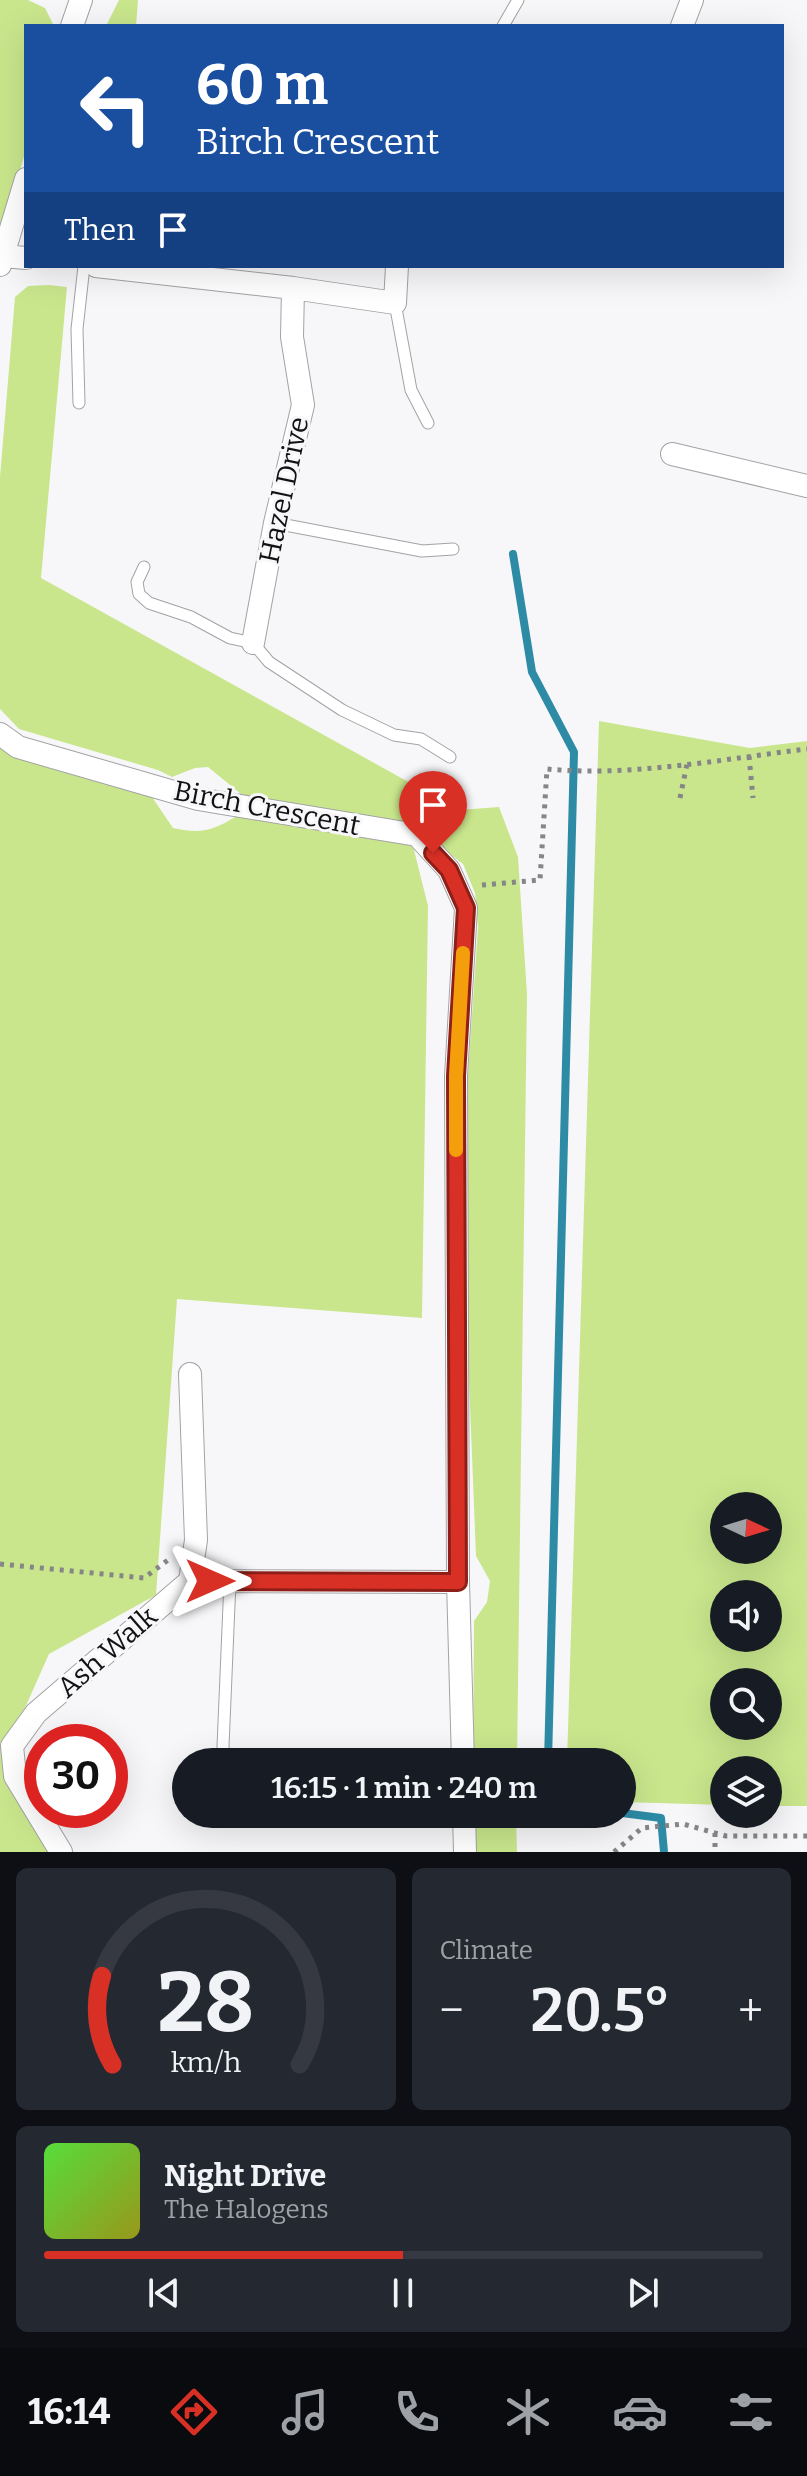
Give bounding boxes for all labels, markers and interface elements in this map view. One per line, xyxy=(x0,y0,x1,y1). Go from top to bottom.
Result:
text: 60 m xyxy=(196,52,328,119)
icon: left xyxy=(64,56,168,160)
text: Birch Crescent xyxy=(196,120,439,164)
icon: arrive xyxy=(151,208,195,252)
text: Then xyxy=(64,212,135,248)
street label: Hazel Drive xyxy=(252,414,316,566)
pin xyxy=(399,771,467,853)
street label: Birch Crescent xyxy=(171,774,363,842)
icon: arrive xyxy=(411,783,455,827)
north arrow xyxy=(710,1492,782,1564)
map controls xyxy=(710,1492,782,1828)
position arrow xyxy=(168,1539,252,1623)
button: sound xyxy=(710,1580,782,1652)
street label: Ash Walk xyxy=(50,1600,164,1704)
button: search xyxy=(710,1668,782,1740)
speed limit sign: 30 xyxy=(24,1724,128,1828)
button: layers xyxy=(710,1756,782,1828)
text: 16:15 · 1 min · 240 m xyxy=(271,1770,537,1806)
text: Climate xyxy=(440,1935,533,1966)
text: 28 xyxy=(157,1953,254,2053)
text: 20.5° xyxy=(531,1975,671,2047)
text: − xyxy=(440,1984,464,2037)
text: + xyxy=(738,1984,763,2037)
text: km/h xyxy=(170,2045,241,2080)
text: Night Drive xyxy=(164,2158,326,2194)
text: The Halogens xyxy=(164,2194,329,2225)
icon: previous xyxy=(142,2271,186,2315)
icon: pause xyxy=(381,2271,425,2315)
icon: next xyxy=(621,2271,665,2315)
icon: directions xyxy=(166,2384,222,2440)
icon: music xyxy=(277,2384,333,2440)
icon: phone xyxy=(389,2384,445,2440)
icon: climate xyxy=(500,2384,556,2440)
icon: car xyxy=(612,2384,668,2440)
icon: filters xyxy=(723,2384,779,2440)
text: 16:14 xyxy=(28,2390,110,2434)

